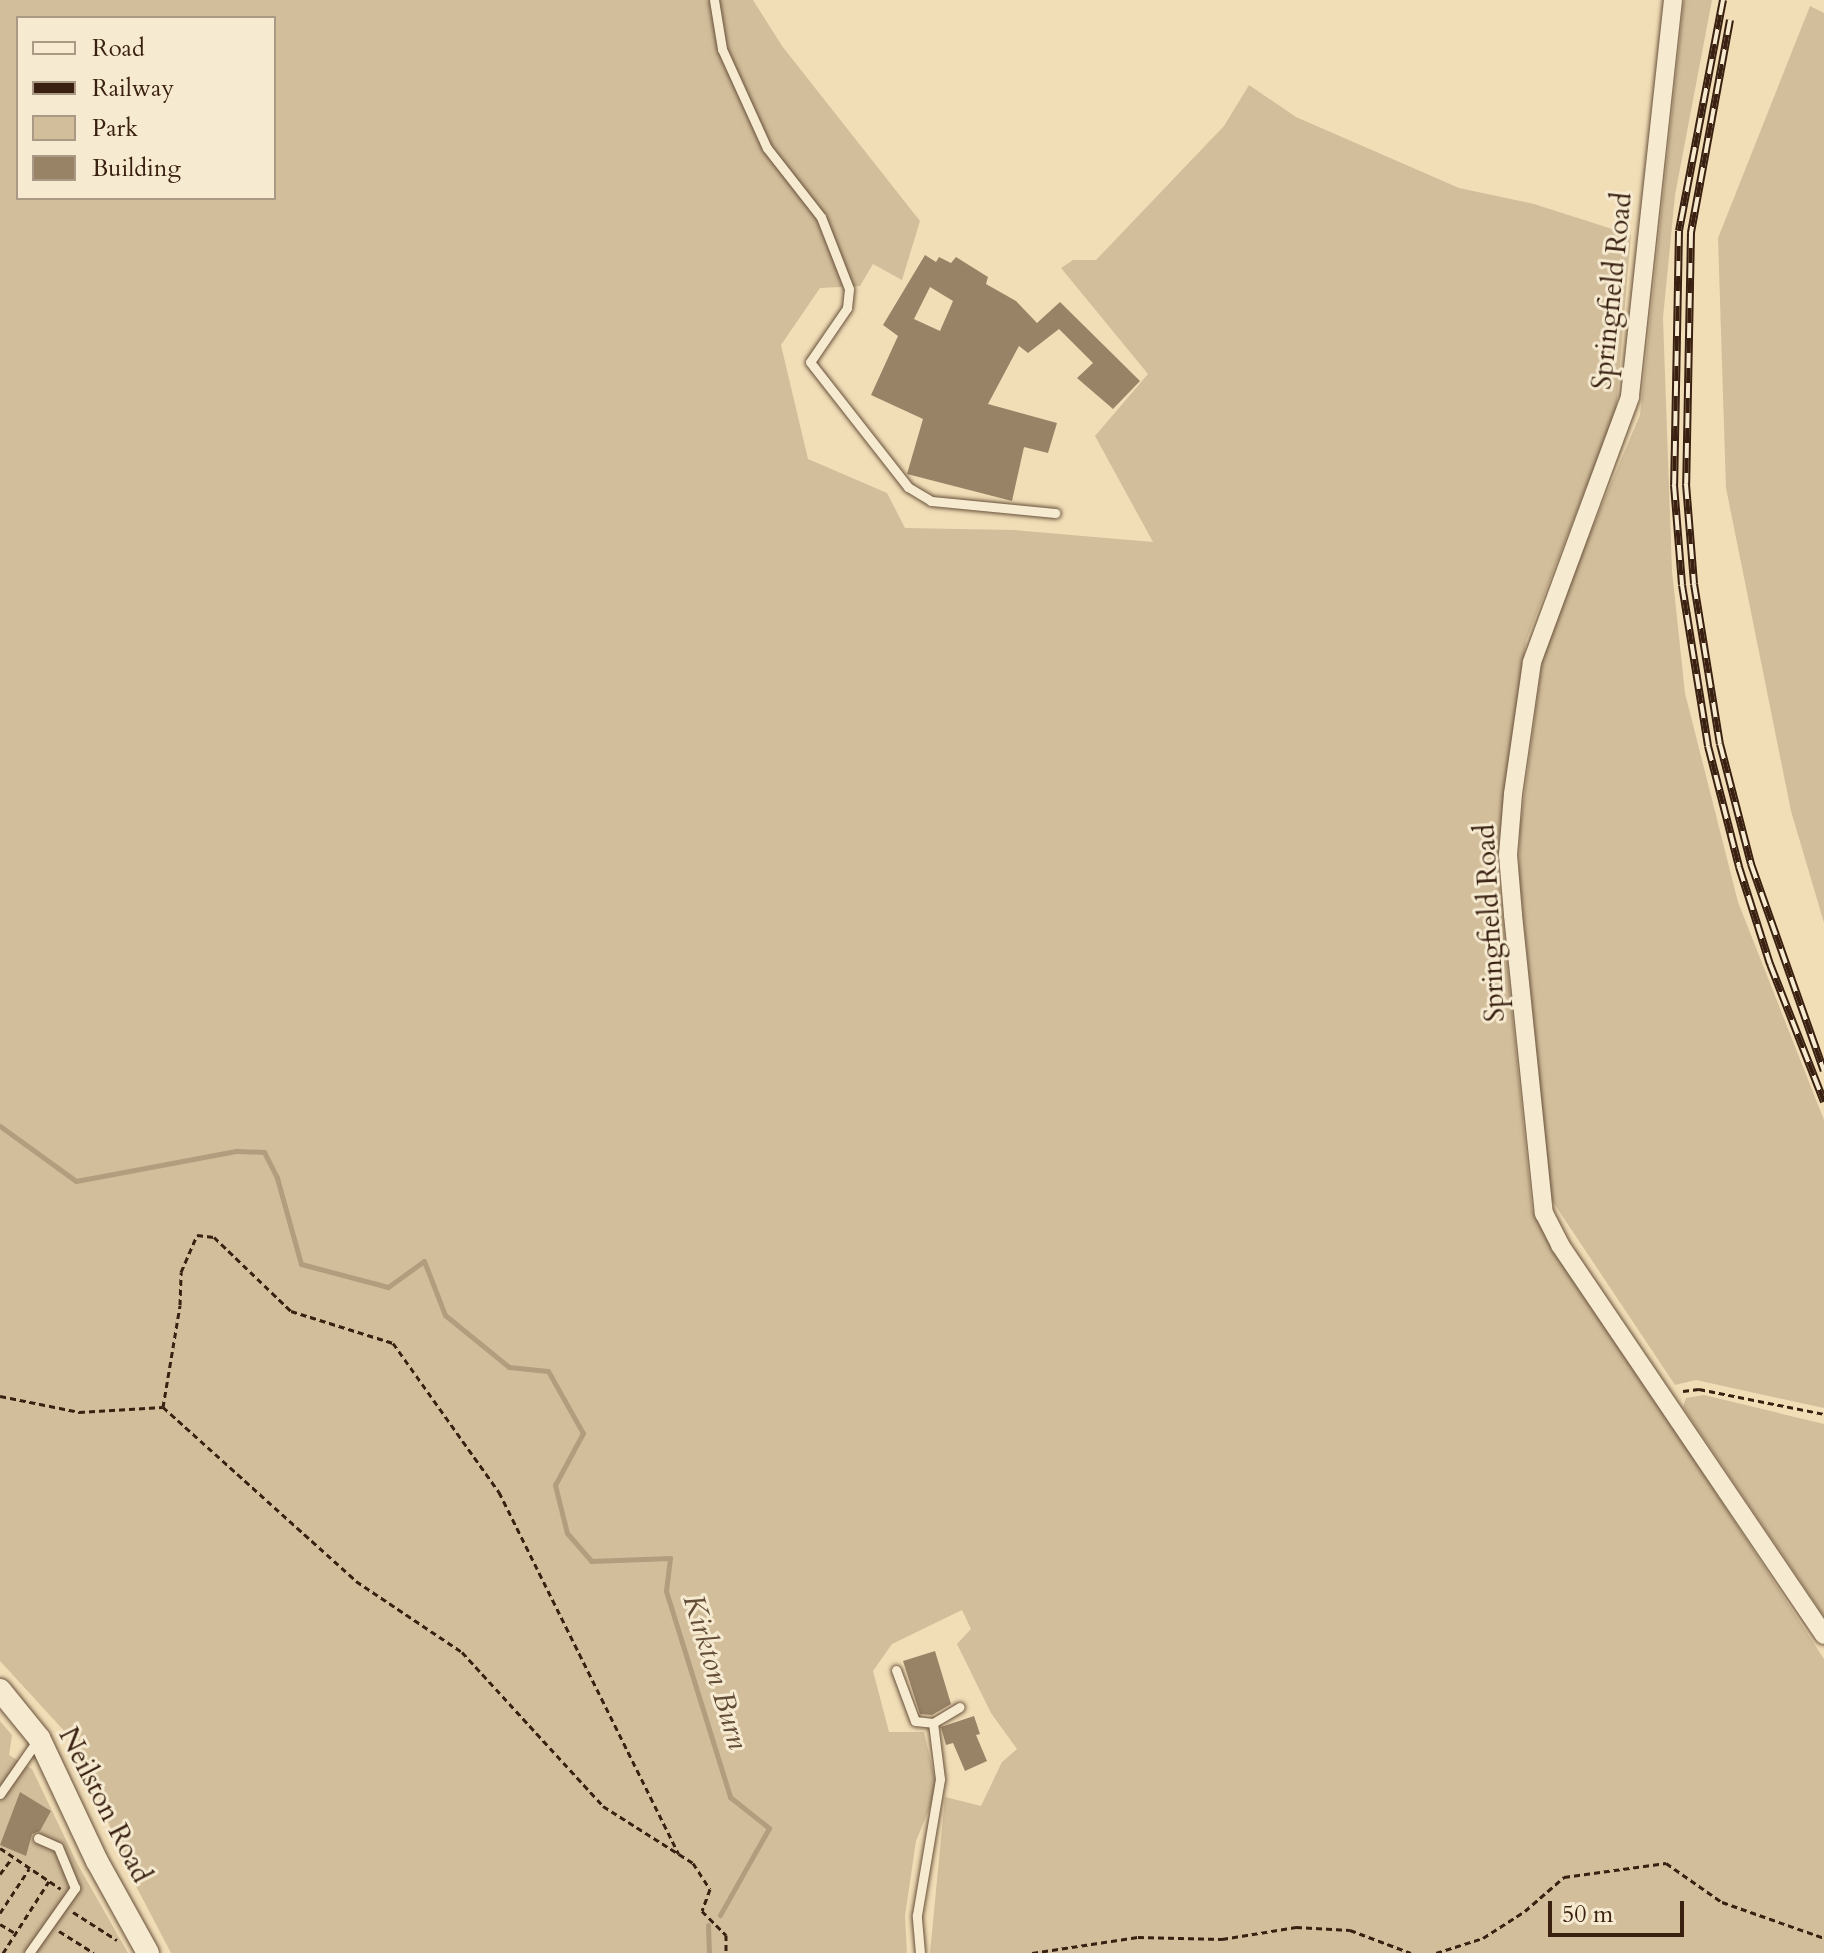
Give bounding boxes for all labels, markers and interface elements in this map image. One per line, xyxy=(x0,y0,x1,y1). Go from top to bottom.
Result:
legend xyxy=(16,16,276,200)
text: Road xyxy=(92,32,145,65)
text: Railway xyxy=(92,72,174,105)
text: Park xyxy=(92,112,138,145)
text: Building xyxy=(92,152,181,185)
street label: Springfield Road xyxy=(1585,191,1639,391)
street label: Springfield Road xyxy=(1468,823,1512,1023)
water label: Kirkton Burn xyxy=(674,1590,756,1754)
street label: Neilston Road xyxy=(51,1722,159,1888)
scale bar xyxy=(1552,1885,1688,1935)
text: 50 m xyxy=(1562,1898,1613,1931)

